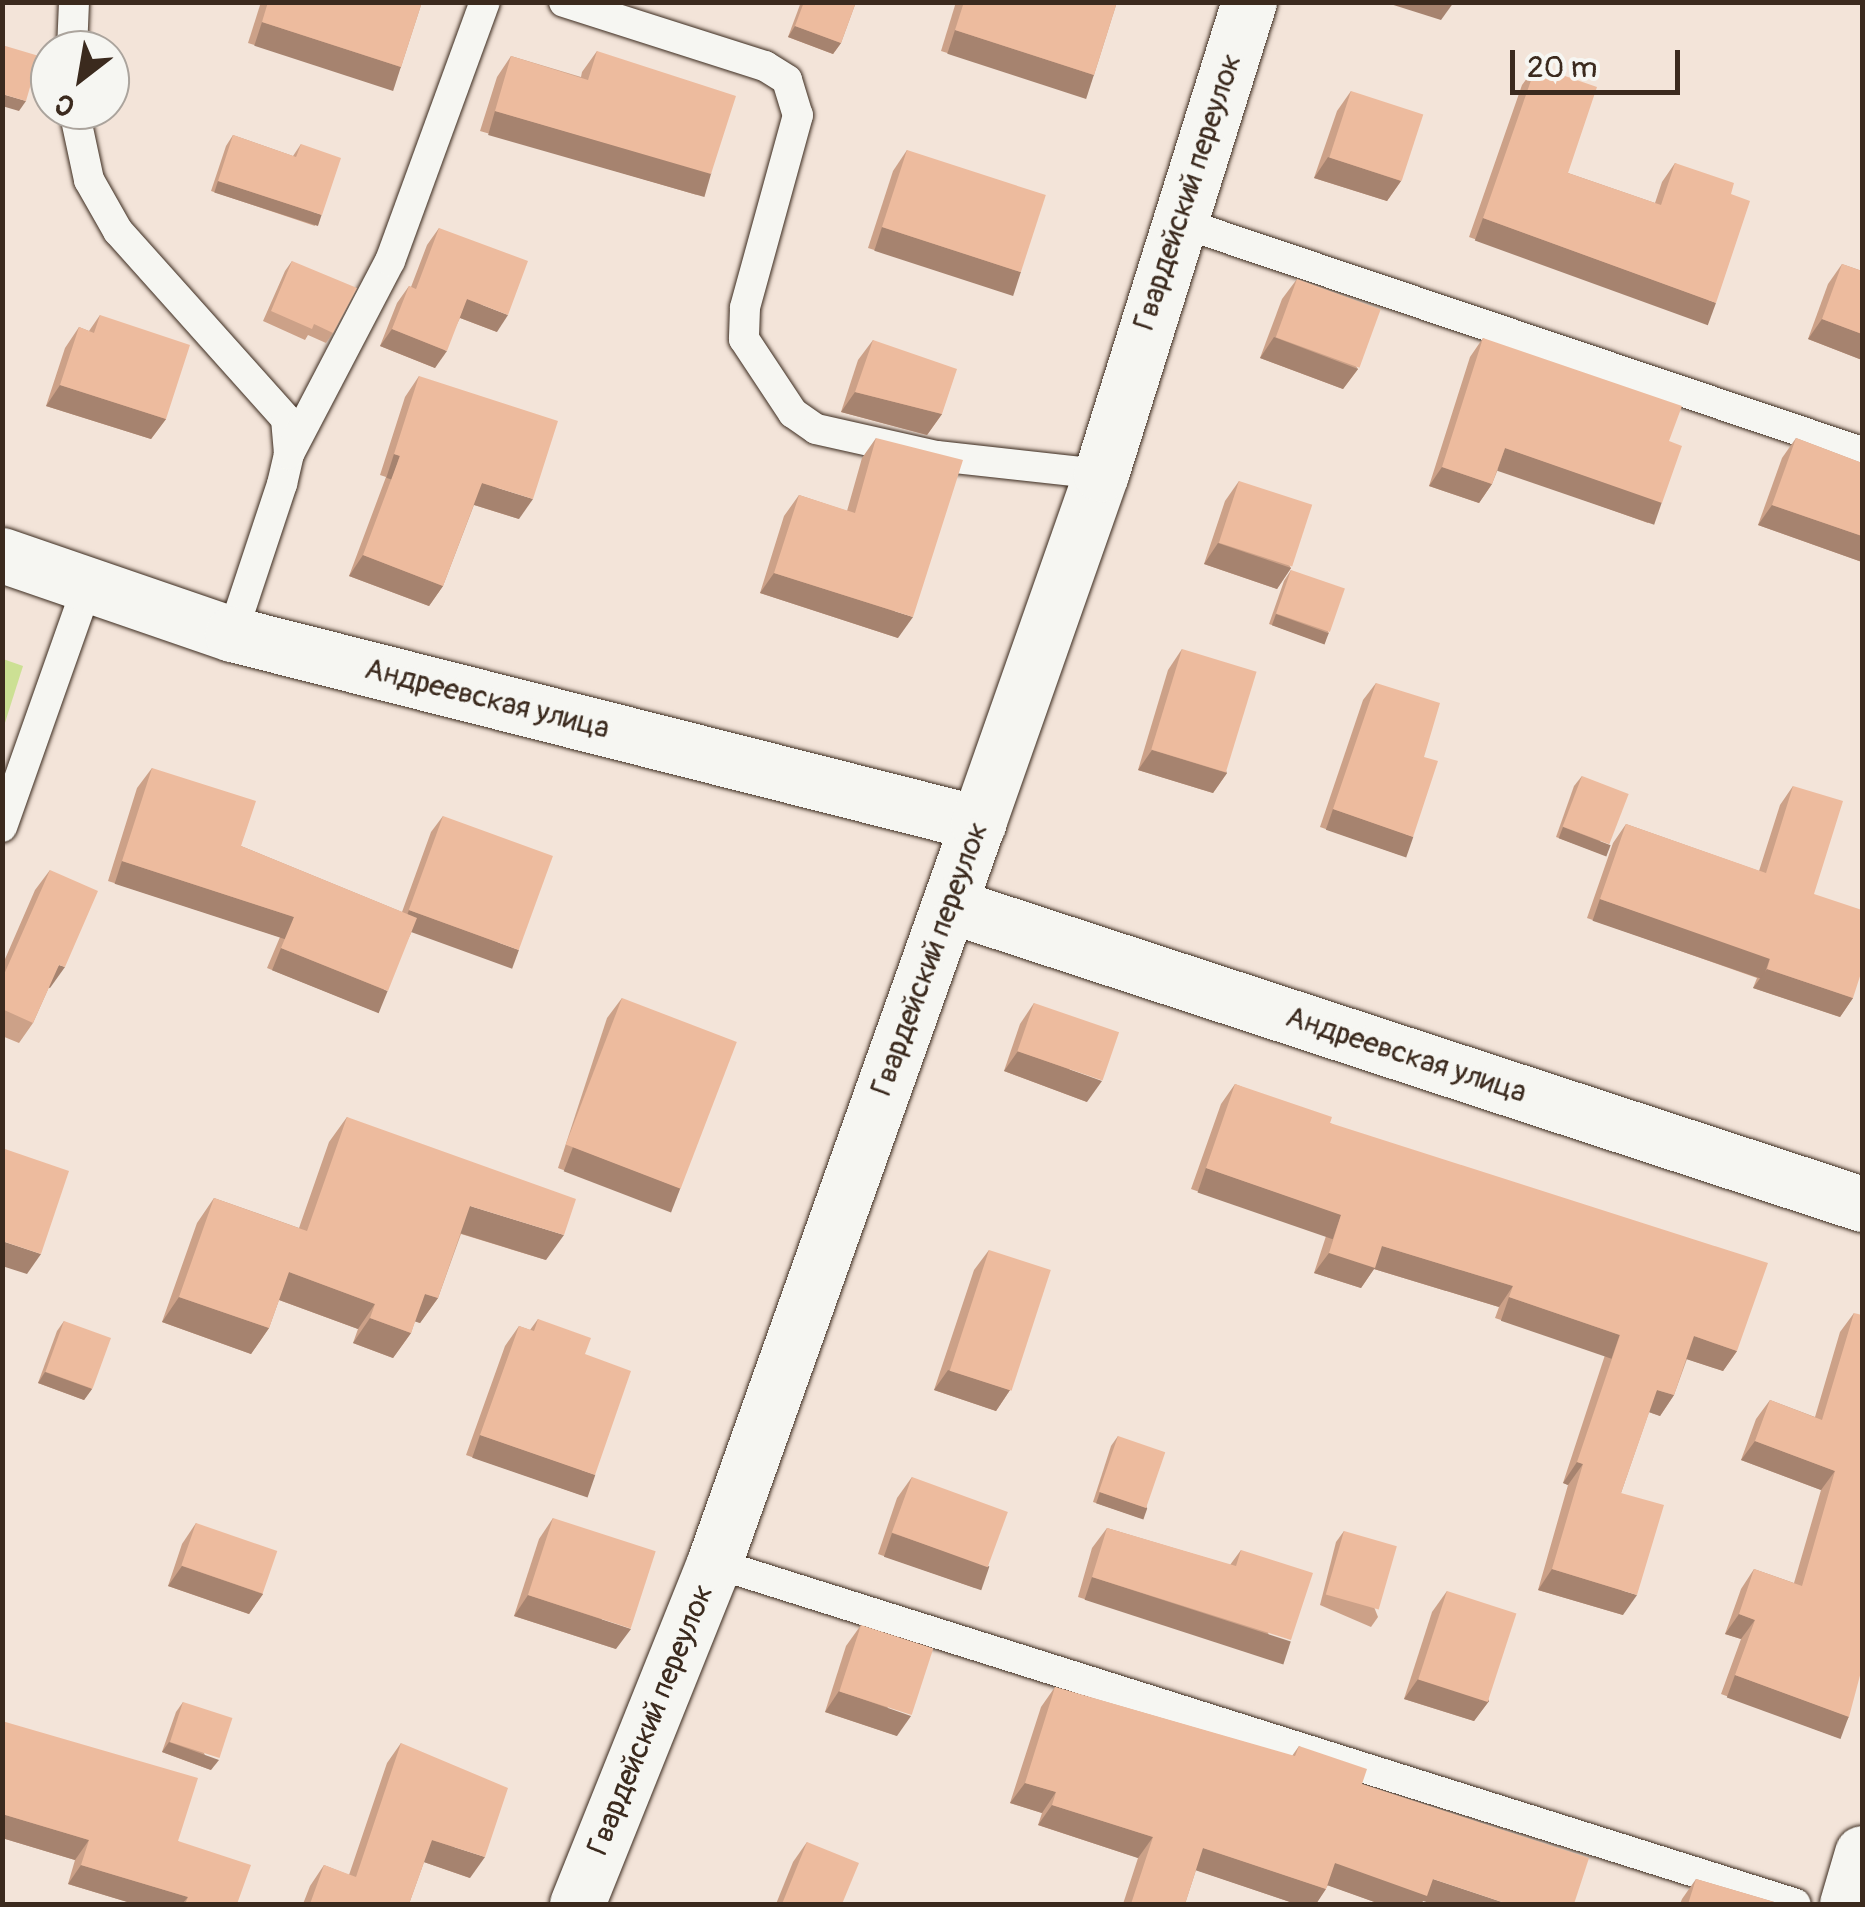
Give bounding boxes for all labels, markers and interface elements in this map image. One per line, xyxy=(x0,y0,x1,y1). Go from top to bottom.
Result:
north arrow xyxy=(30,30,130,130)
scale bar xyxy=(1515,30,1685,92)
street label: Гвардейский переулок xyxy=(1126,49,1250,335)
text: 20 m xyxy=(1527,49,1597,86)
text: С xyxy=(49,85,82,124)
street label: Андреевская улица xyxy=(361,651,613,747)
street label: Гвардейский переулок xyxy=(864,817,996,1101)
street label: Андреевская улица xyxy=(1281,999,1531,1111)
street label: Гвардейский переулок xyxy=(580,1579,722,1861)

